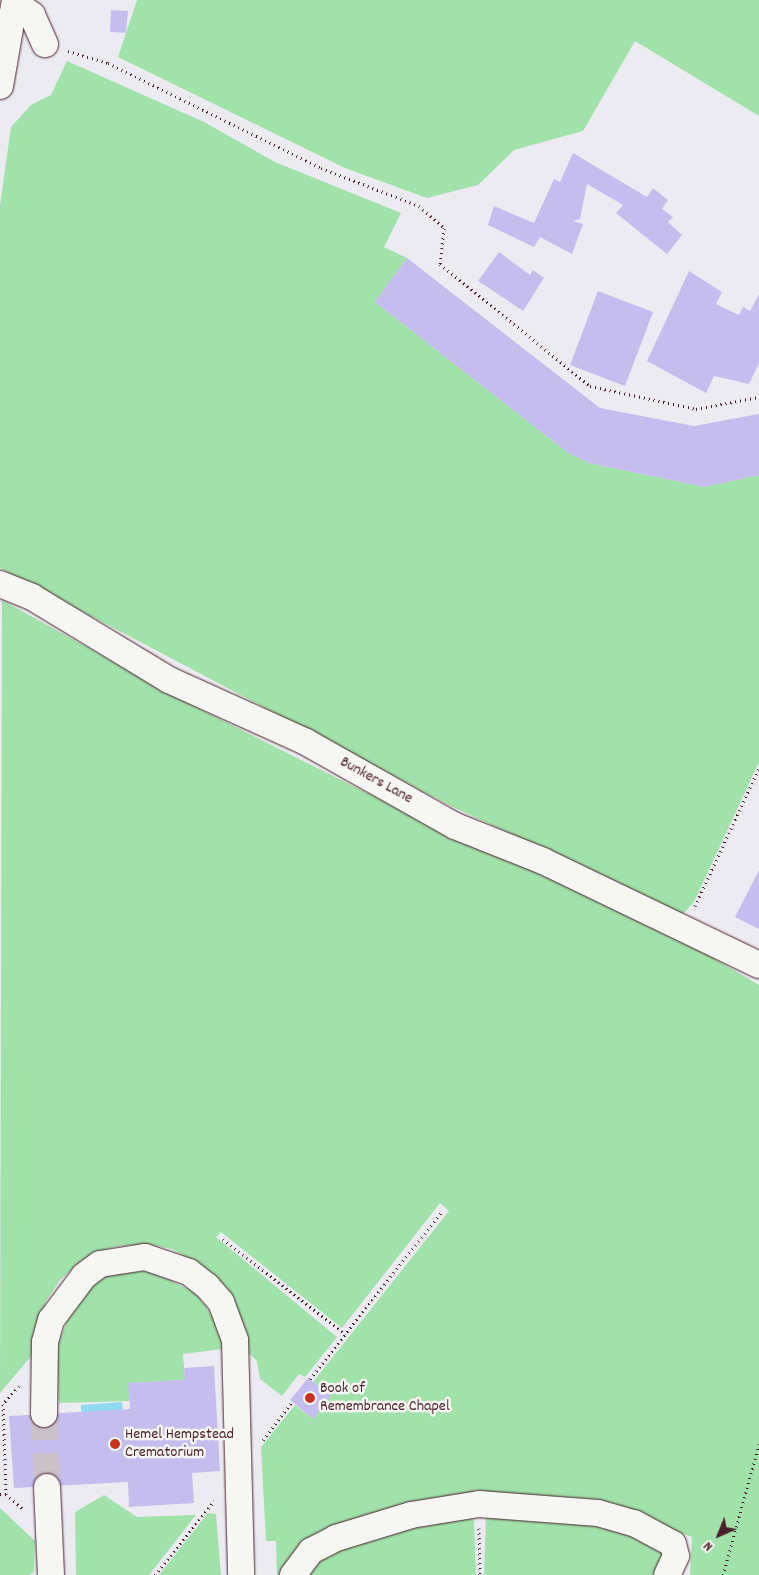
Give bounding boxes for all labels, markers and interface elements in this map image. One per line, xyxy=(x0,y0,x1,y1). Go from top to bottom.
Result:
street label: Bunkers Lane xyxy=(336,753,416,809)
place label: Book of Remembrance Chapel xyxy=(320,1379,450,1417)
marker: Book of Remembrance Chapel xyxy=(304,1392,316,1404)
place label: Hemel Hempstead Crematorium xyxy=(125,1425,234,1463)
marker: Hemel Hempstead Crematorium xyxy=(109,1438,121,1450)
north arrow xyxy=(694,1510,744,1560)
text: N xyxy=(699,1536,718,1555)

